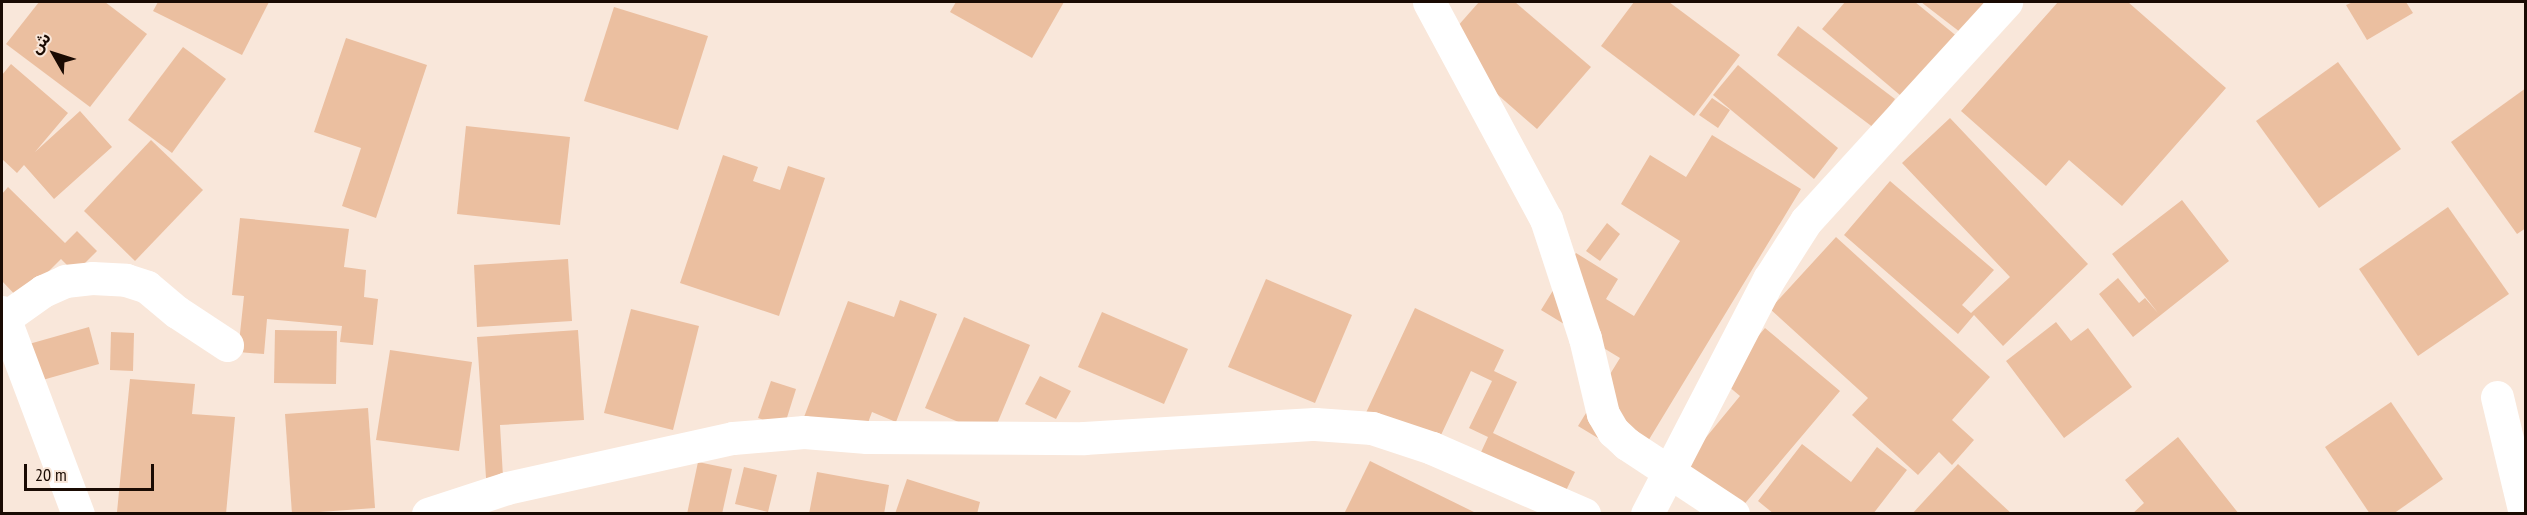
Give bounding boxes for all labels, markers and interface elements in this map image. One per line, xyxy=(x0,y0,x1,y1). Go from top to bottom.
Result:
north arrow xyxy=(24,24,84,84)
text: ش xyxy=(25,28,55,57)
scale bar xyxy=(27,452,158,490)
text: 20 m xyxy=(35,463,67,486)

